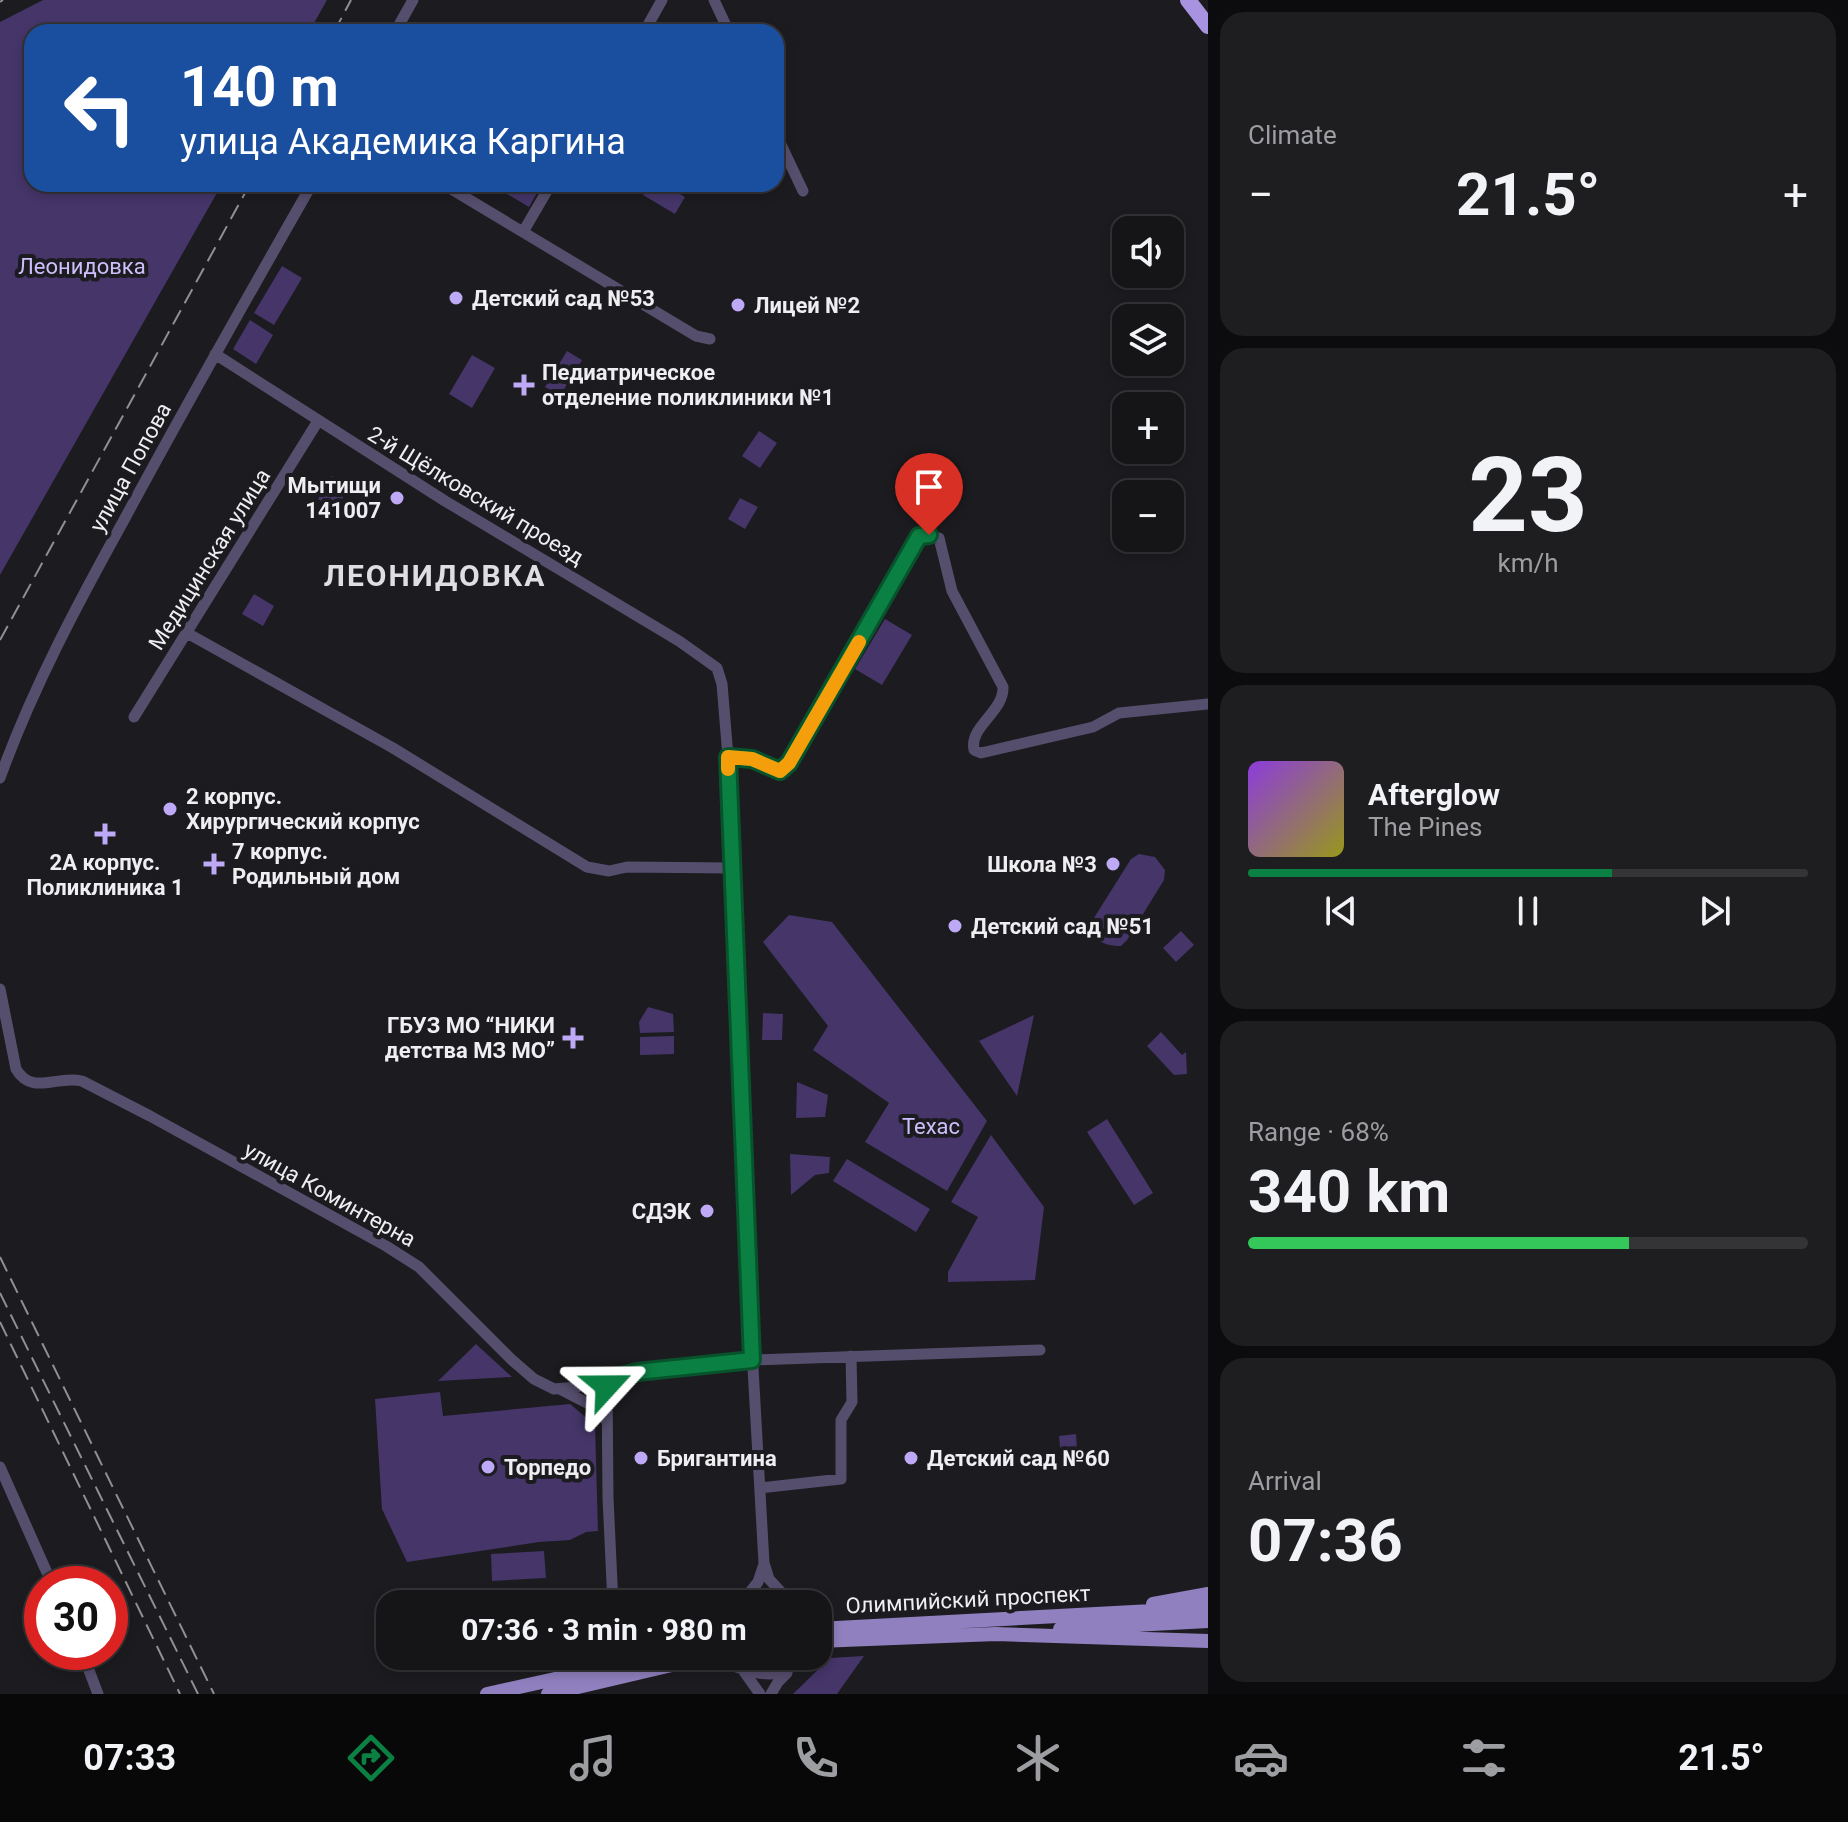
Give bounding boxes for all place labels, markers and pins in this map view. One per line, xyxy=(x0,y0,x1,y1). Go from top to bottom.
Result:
place label: Детский сад №53 xyxy=(472,286,655,311)
marker: Детский сад №53 xyxy=(447,289,465,307)
place label: Лицей №2 xyxy=(754,293,860,318)
marker: Лицей №2 xyxy=(729,296,747,314)
place label: Педиатрическое отделение поликлиники №1 xyxy=(542,360,834,410)
marker: Педиатрическое отделение поликлиники №1 xyxy=(513,374,535,396)
pin xyxy=(895,453,963,535)
place label: Мытищи 141007 xyxy=(288,473,381,523)
marker: Мытищи 141007 xyxy=(388,489,406,507)
place label: 2 корпус. Хирургический корпус xyxy=(186,784,420,834)
marker: 2 корпус. Хирургический корпус xyxy=(161,800,179,818)
marker: 2А корпус. Поликлиника 1 xyxy=(94,823,116,845)
place label: 7 корпус. Родильный дом xyxy=(232,839,400,889)
place label: 2А корпус. Поликлиника 1 xyxy=(26,850,184,900)
place label: Школа №3 xyxy=(987,852,1097,877)
marker: 7 корпус. Родильный дом xyxy=(203,853,225,875)
marker: Школа №3 xyxy=(1104,855,1122,873)
place label: Детский сад №51 xyxy=(971,914,1154,939)
marker: Детский сад №51 xyxy=(946,917,964,935)
place label: ГБУЗ МО “НИКИ детства МЗ МО” xyxy=(385,1013,555,1063)
marker: ГБУЗ МО “НИКИ детства МЗ МО” xyxy=(562,1027,584,1049)
place label: СДЭК xyxy=(632,1199,692,1224)
marker: СДЭК xyxy=(698,1202,716,1220)
place label: Бригантина xyxy=(657,1446,777,1471)
place label: Детский сад №60 xyxy=(927,1446,1110,1471)
marker: Бригантина xyxy=(632,1449,650,1467)
marker: Детский сад №60 xyxy=(902,1449,920,1467)
place label: Торпедо xyxy=(504,1455,591,1480)
marker: Торпедо xyxy=(479,1458,497,1476)

